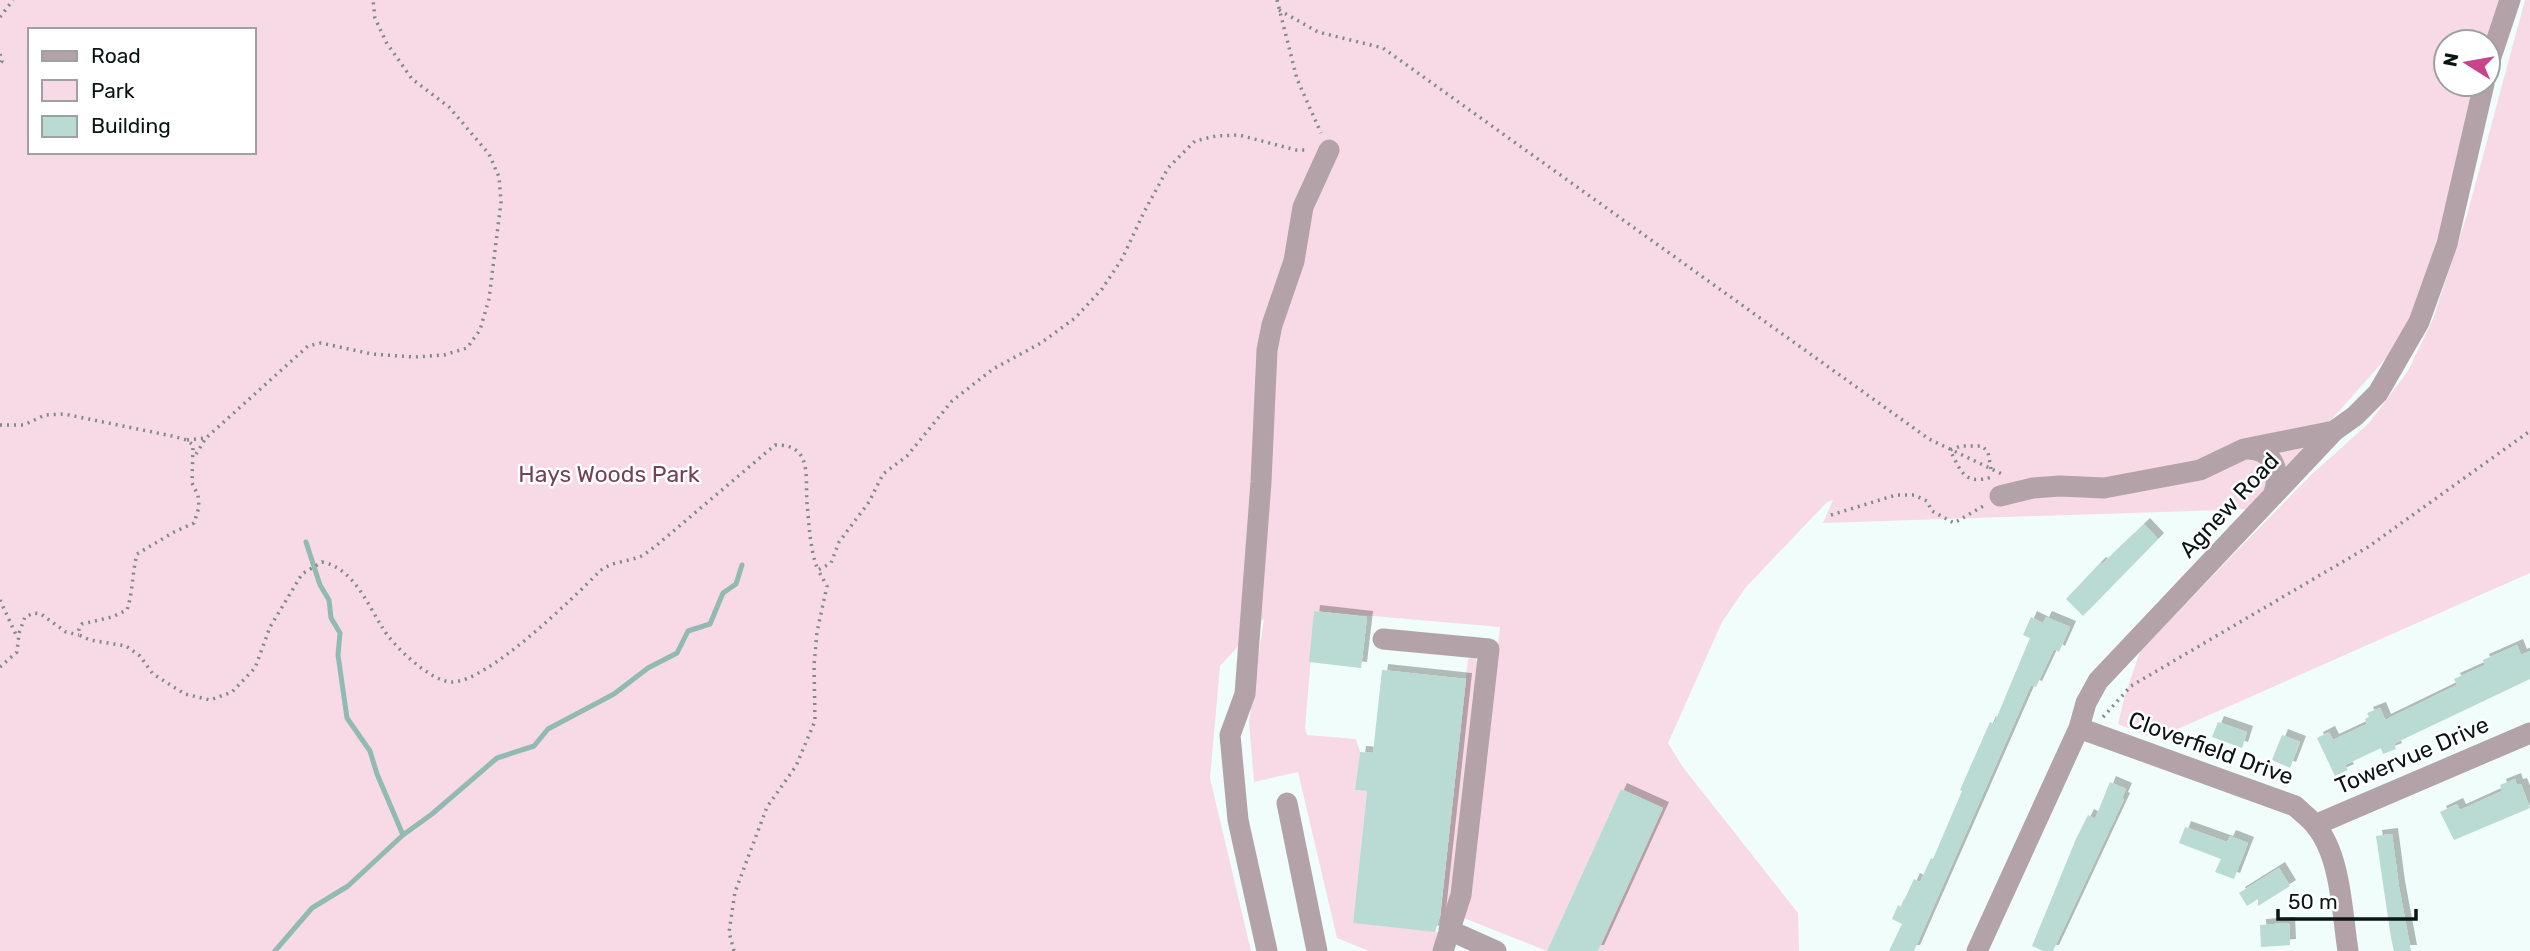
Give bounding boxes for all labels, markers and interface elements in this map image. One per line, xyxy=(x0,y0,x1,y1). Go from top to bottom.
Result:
legend xyxy=(28,28,256,154)
north arrow xyxy=(2432,28,2502,98)
text: Road xyxy=(91,43,141,68)
text: N xyxy=(2438,51,2463,69)
text: Park xyxy=(91,78,135,103)
text: Building xyxy=(91,113,171,138)
street label: Agnew Road xyxy=(2173,447,2285,563)
park label: Hays Woods Park xyxy=(518,460,700,488)
street label: Cloverfield Drive xyxy=(2125,705,2297,791)
street label: Towervue Drive xyxy=(2331,710,2493,800)
scale bar xyxy=(2278,878,2416,922)
text: 50 m xyxy=(2288,889,2338,914)

